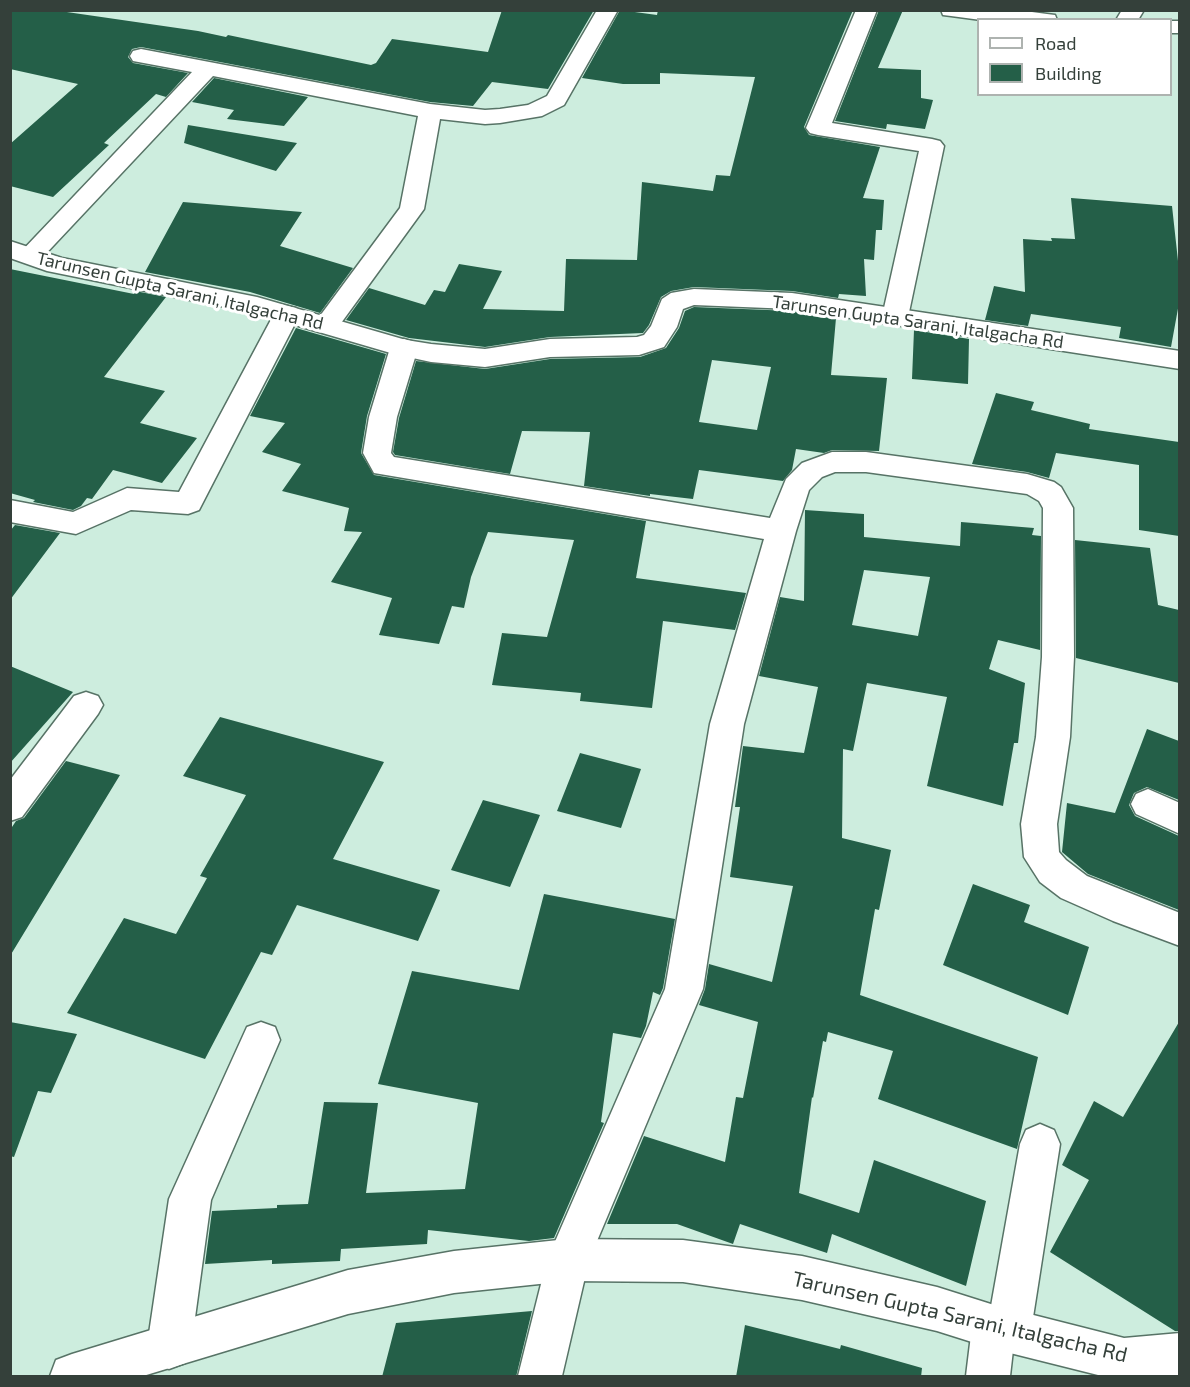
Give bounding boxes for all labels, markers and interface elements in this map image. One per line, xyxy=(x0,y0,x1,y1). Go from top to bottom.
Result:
legend xyxy=(977,18,1172,96)
text: Road xyxy=(1035,32,1076,54)
text: Building xyxy=(1035,62,1102,84)
street label: Tarunsen Gupta Sarani, Italgacha Rd xyxy=(34,247,326,335)
street label: Tarunsen Gupta Sarani, Italgacha Rd xyxy=(771,291,1065,353)
street label: Tarunsen Gupta Sarani, Italgacha Rd xyxy=(790,1266,1130,1368)

